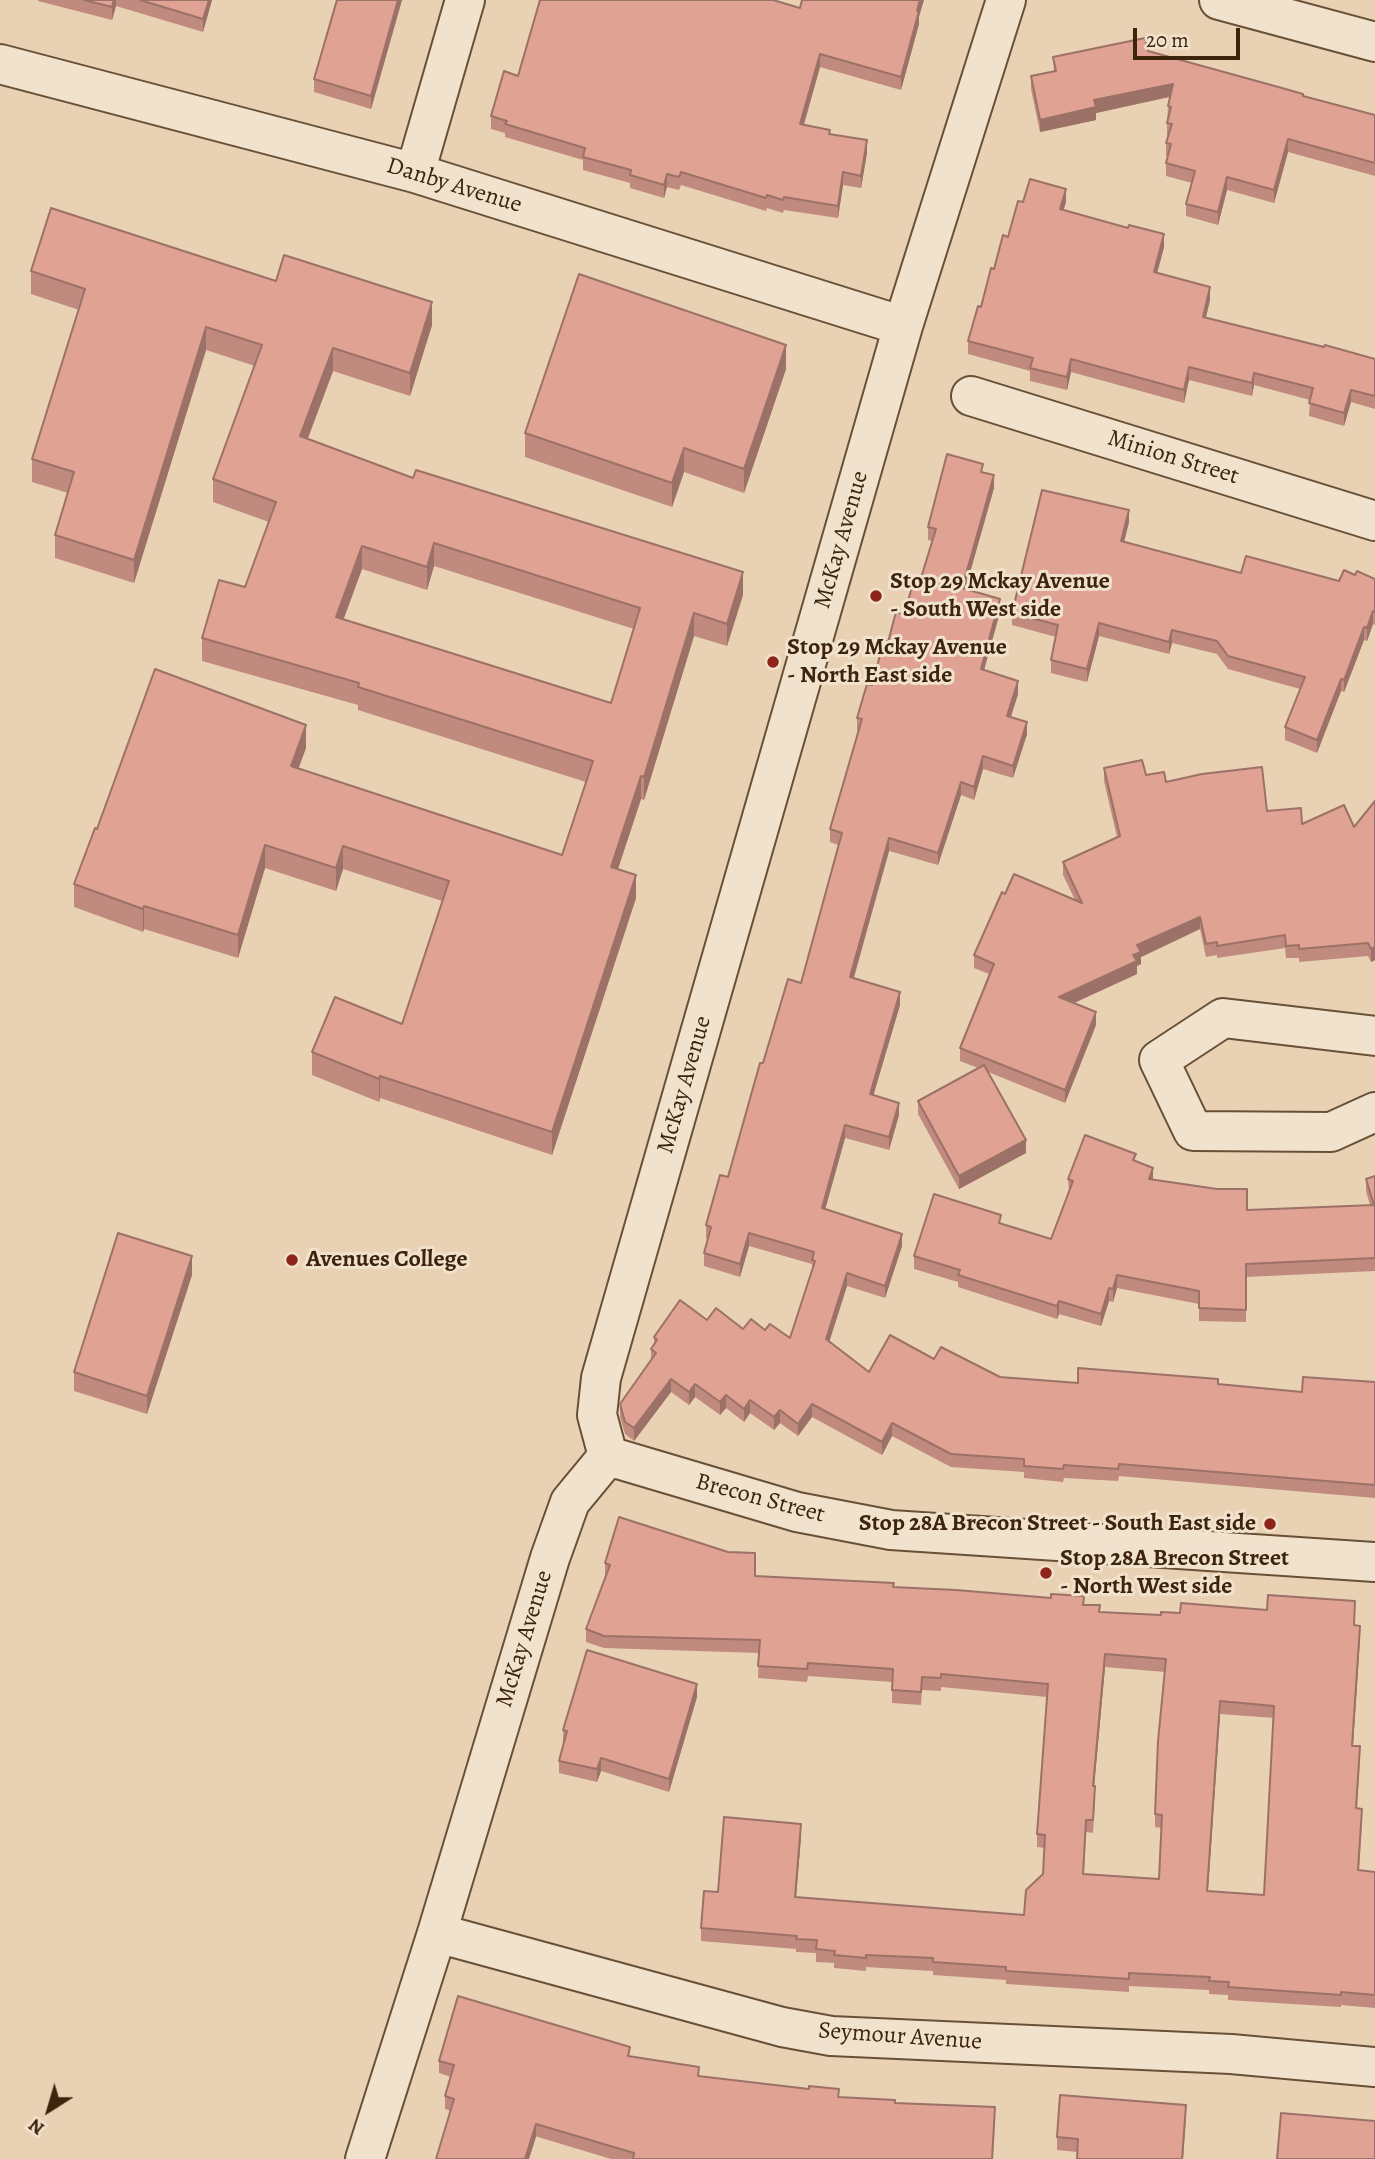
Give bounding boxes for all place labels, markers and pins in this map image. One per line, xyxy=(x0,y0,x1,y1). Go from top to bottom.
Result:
place label: Stop 29 Mckay Avenue - South West side xyxy=(890,568,1110,624)
marker: Stop 29 Mckay Avenue - South West side xyxy=(868,588,884,604)
place label: Stop 29 Mckay Avenue - North East side xyxy=(787,634,1007,690)
marker: Stop 29 Mckay Avenue - North East side xyxy=(765,654,781,670)
place label: Avenues College xyxy=(306,1246,468,1274)
marker: Avenues College xyxy=(284,1252,300,1268)
place label: Stop 28A Brecon Street - South East side xyxy=(859,1510,1256,1538)
marker: Stop 28A Brecon Street - South East side xyxy=(1262,1516,1278,1532)
place label: Stop 28A Brecon Street - North West side xyxy=(1060,1545,1289,1601)
marker: Stop 28A Brecon Street - North West side xyxy=(1038,1565,1054,1581)

